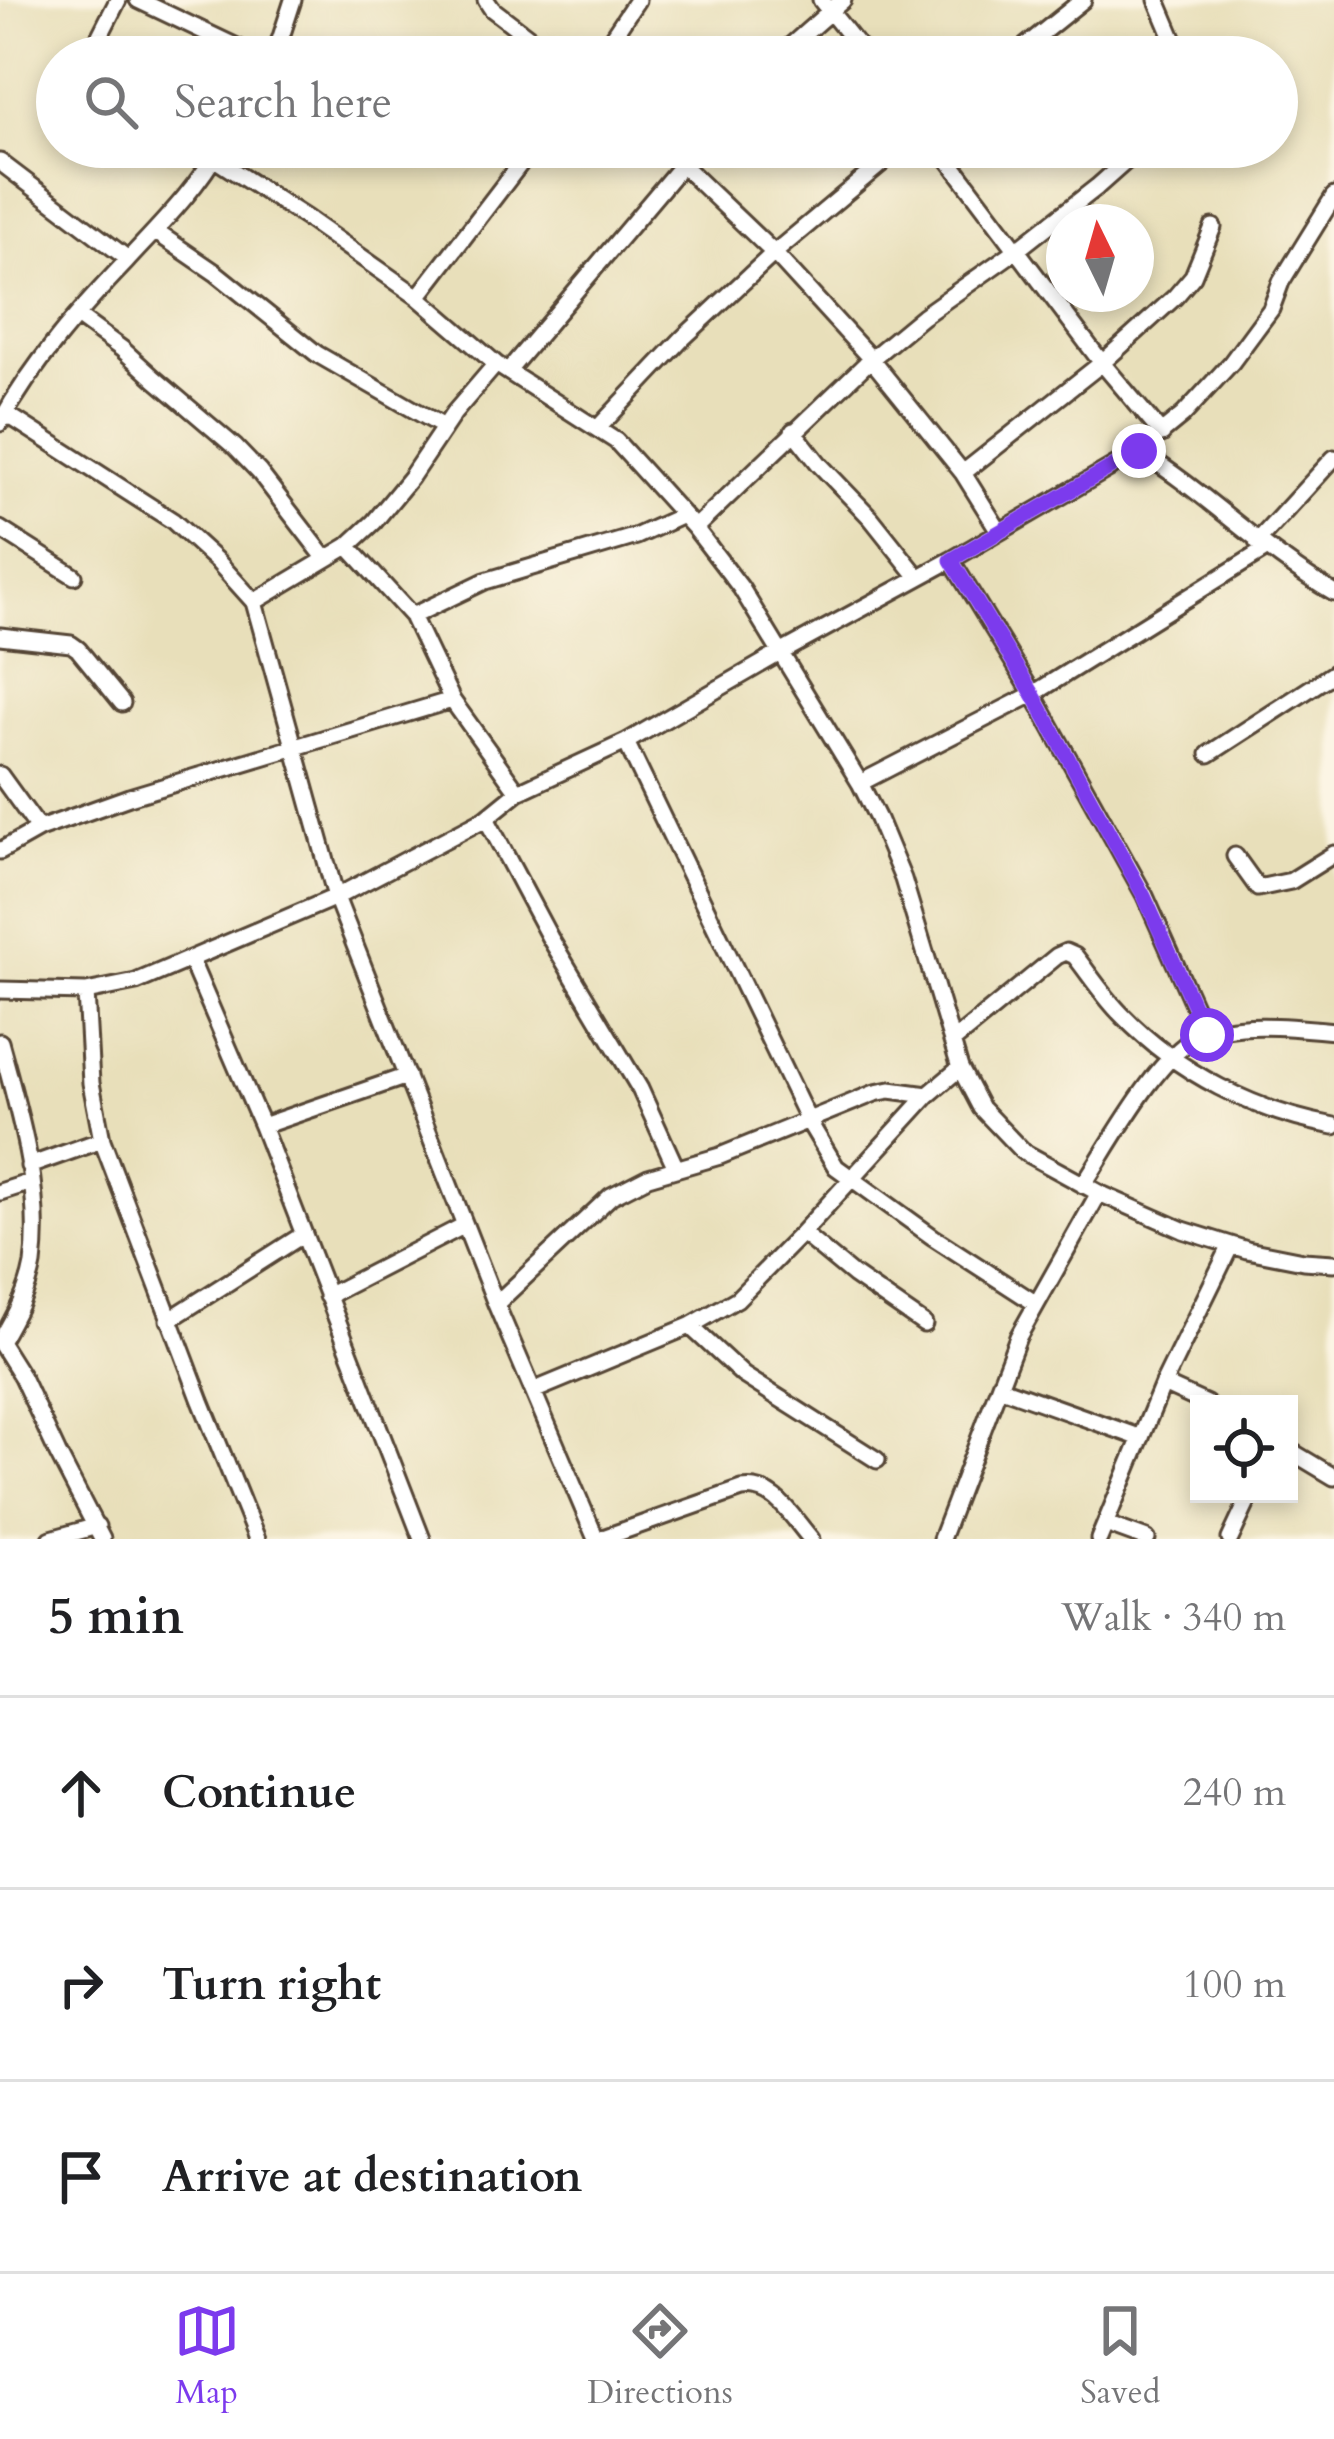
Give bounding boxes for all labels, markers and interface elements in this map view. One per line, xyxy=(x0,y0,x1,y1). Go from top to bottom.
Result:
search box xyxy=(36,36,1298,168)
icon: search xyxy=(78,69,144,135)
text: Search here xyxy=(174,72,392,133)
north arrow xyxy=(1046,204,1154,312)
route end xyxy=(1112,424,1166,478)
route start xyxy=(1180,1008,1234,1062)
map controls xyxy=(1190,1395,1298,1503)
button: locate xyxy=(1190,1395,1298,1503)
text: 5 min xyxy=(48,1582,184,1652)
text: Walk · 340 m xyxy=(1061,1591,1286,1644)
icon: ahead xyxy=(48,1760,114,1826)
text: Continue xyxy=(162,1762,356,1823)
text: 240 m xyxy=(1183,1766,1286,1819)
icon: right xyxy=(48,1952,114,2018)
text: Turn right xyxy=(162,1954,381,2015)
text: 100 m xyxy=(1183,1958,1286,2011)
icon: arrive xyxy=(48,2144,114,2210)
text: Arrive at destination xyxy=(162,2146,582,2207)
tab: Map xyxy=(174,2298,240,2415)
tab: Directions xyxy=(587,2298,733,2415)
tab: Saved xyxy=(1080,2298,1160,2415)

